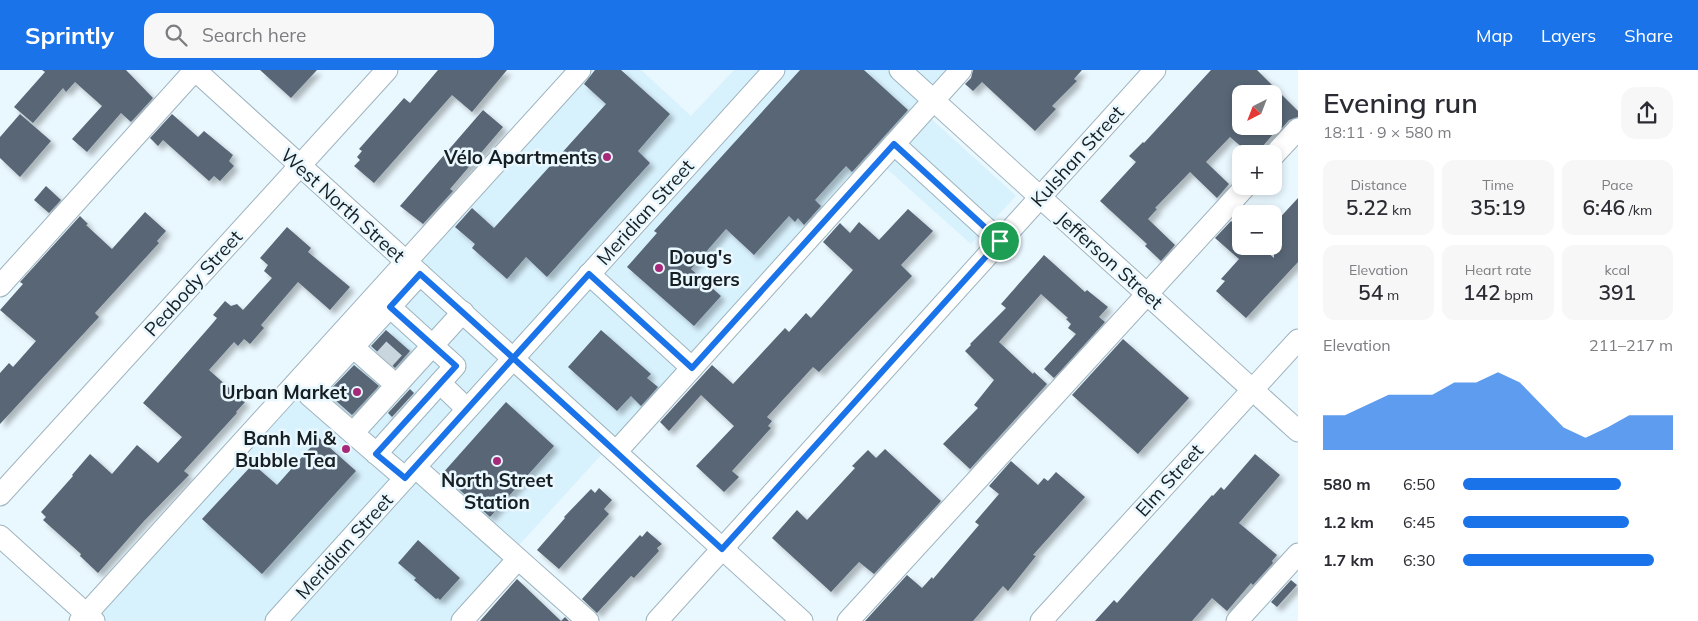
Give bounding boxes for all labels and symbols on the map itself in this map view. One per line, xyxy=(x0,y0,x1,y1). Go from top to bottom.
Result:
north arrow xyxy=(1232,85,1282,135)
street label: Kulshan Street xyxy=(1025,100,1129,212)
street label: West North Street xyxy=(276,143,410,267)
place label: Vélo Apartments xyxy=(443,145,597,169)
marker: Vélo Apartments xyxy=(601,151,613,163)
street label: Meridian Street xyxy=(591,154,699,270)
street label: Jefferson Street xyxy=(1052,206,1168,314)
pin xyxy=(979,220,1021,262)
street label: Peabody Street xyxy=(139,225,247,341)
place label: Doug's Burgers xyxy=(669,245,740,291)
marker: Doug's Burgers xyxy=(653,262,665,274)
place label: Urban Market xyxy=(222,380,347,404)
marker: Urban Market xyxy=(351,386,363,398)
place label: Banh Mi & Bubble Tea xyxy=(235,426,337,472)
street label: Elm Street xyxy=(1130,438,1208,521)
marker: Banh Mi & Bubble Tea xyxy=(340,443,352,455)
marker: North Street Station xyxy=(491,455,503,467)
place label: North Street Station xyxy=(441,468,553,514)
street label: Meridian Street xyxy=(290,488,398,604)

